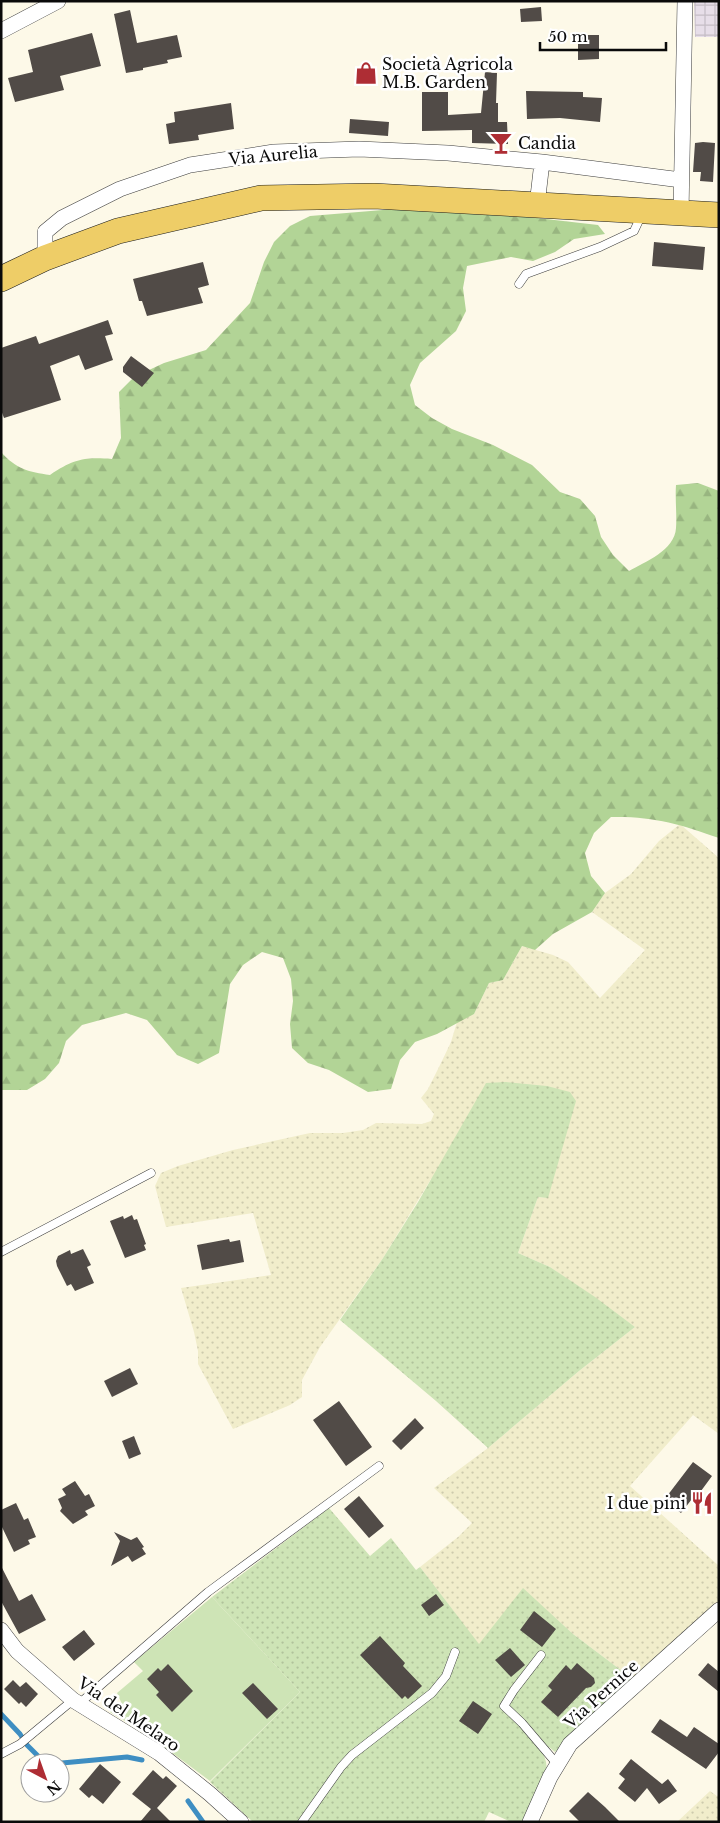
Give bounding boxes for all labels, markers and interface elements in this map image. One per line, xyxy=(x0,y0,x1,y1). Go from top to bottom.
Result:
scale bar xyxy=(540,20,666,52)
text: 50 m xyxy=(548,27,588,46)
place label: Società Agricola M.B. Garden xyxy=(382,54,513,92)
shop icon: Società Agricola M.B. Garden xyxy=(353,60,379,86)
bar icon: Candia xyxy=(488,130,514,156)
place label: Candia xyxy=(518,133,576,153)
street label: Via Aurelia xyxy=(227,141,319,169)
restaurant icon: I due pini xyxy=(689,1490,715,1516)
place label: I due pini xyxy=(607,1493,687,1513)
street label: Via Pernice xyxy=(559,1656,642,1733)
street label: Via del Melaro xyxy=(73,1672,184,1756)
north arrow xyxy=(20,1753,70,1803)
text: N xyxy=(43,1777,64,1799)

